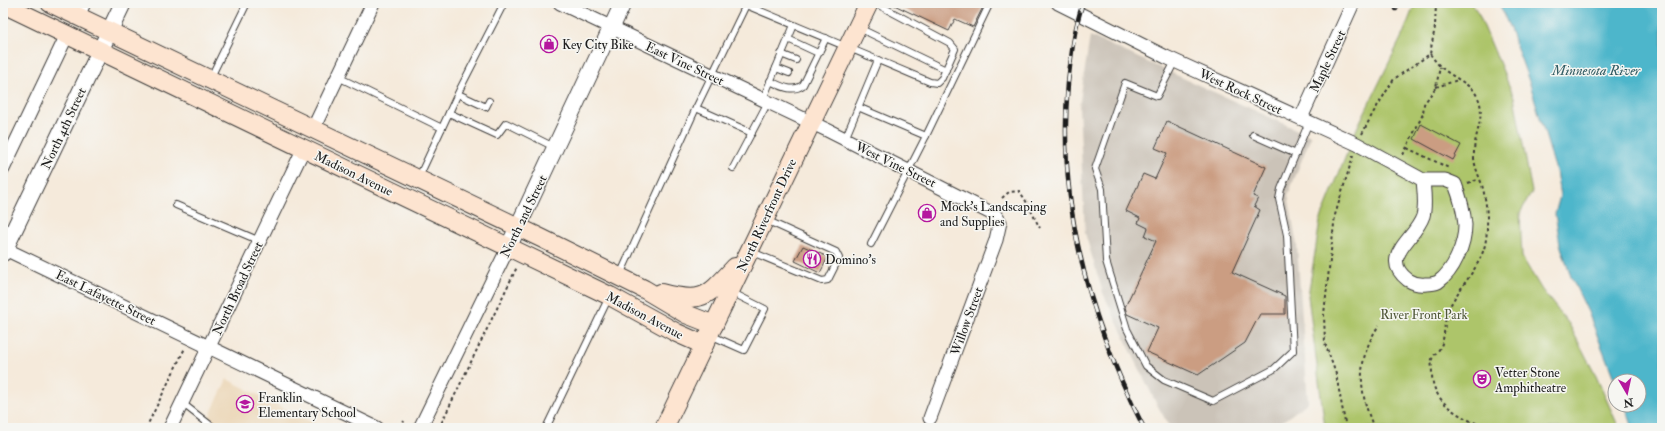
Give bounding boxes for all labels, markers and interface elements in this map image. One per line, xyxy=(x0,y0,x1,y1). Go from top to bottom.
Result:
street label: Maple Street xyxy=(1306,28,1350,96)
shop icon: Key City Bike xyxy=(539,34,559,54)
place label: Key City Bike xyxy=(562,37,634,54)
street label: East Vine Street xyxy=(643,39,726,89)
water label: Minnesota River xyxy=(1551,62,1641,79)
street label: West Rock Street xyxy=(1196,65,1285,118)
street label: North 4th Street xyxy=(38,85,90,172)
street label: West Vine Street xyxy=(852,138,938,191)
street label: Madison Avenue xyxy=(312,148,396,200)
street label: North Riverfront Drive xyxy=(734,156,800,275)
street label: North 2nd Street xyxy=(497,173,551,260)
place label: Mock's Landscaping and Supplies xyxy=(940,199,1047,231)
shop icon: Mock's Landscaping and Supplies xyxy=(917,203,937,223)
street label: North Broad Street xyxy=(209,239,267,338)
restaurant icon: Domino's xyxy=(802,249,822,269)
place label: Domino's xyxy=(825,252,876,268)
street label: East Lafayette Street xyxy=(52,267,158,330)
street label: Willow Street xyxy=(947,285,987,359)
street label: Madison Avenue xyxy=(603,289,687,343)
park label: River Front Park xyxy=(1380,307,1468,323)
place label: Vetter Stone Amphitheatre xyxy=(1494,365,1567,397)
theatre icon: Vetter Stone Amphitheatre xyxy=(1472,369,1492,389)
north arrow xyxy=(1607,373,1647,413)
place label: Franklin Elementary School xyxy=(258,390,357,422)
school or university icon: Franklin Elementary School xyxy=(235,394,255,414)
text: N xyxy=(1621,395,1635,410)

